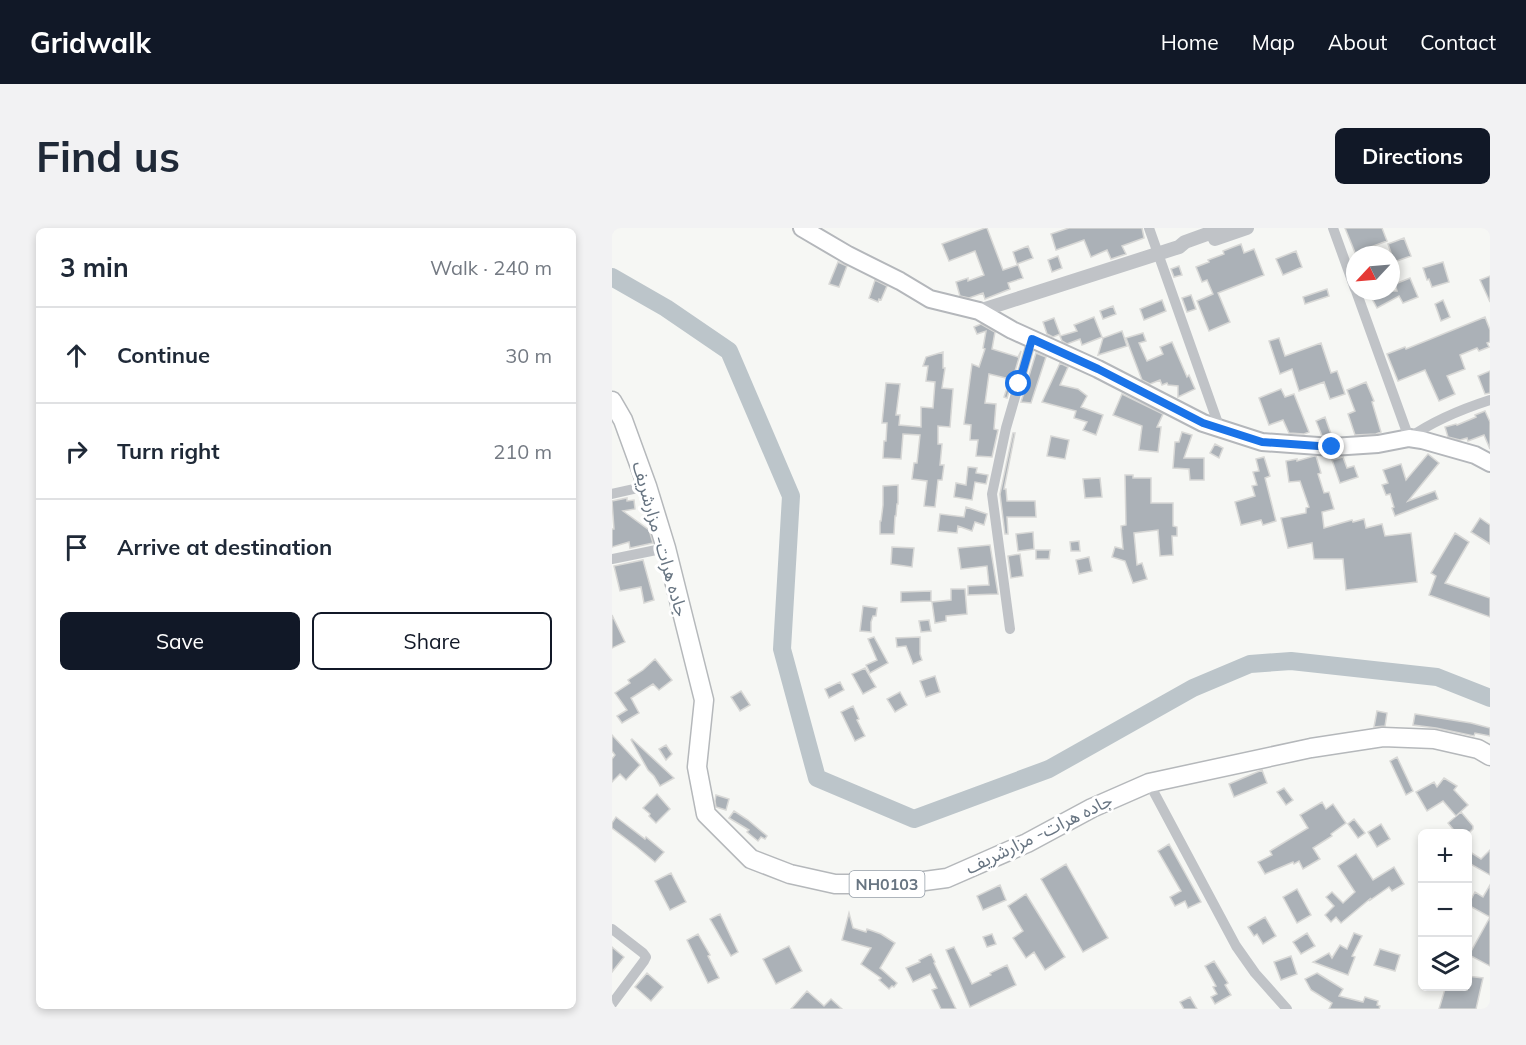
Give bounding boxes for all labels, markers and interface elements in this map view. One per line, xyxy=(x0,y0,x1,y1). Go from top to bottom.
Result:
text: Gridwalk xyxy=(30,25,151,60)
text: Home xyxy=(1161,29,1219,55)
text: Map xyxy=(1252,29,1295,55)
text: About xyxy=(1328,29,1387,55)
text: Contact xyxy=(1420,29,1496,55)
button: Directions xyxy=(1335,128,1490,184)
text: Find us xyxy=(36,130,180,183)
north arrow xyxy=(1346,246,1400,300)
text: 3 min xyxy=(60,251,129,284)
text: Walk · 240 m xyxy=(430,255,552,280)
icon: ahead xyxy=(60,339,93,372)
text: Continue xyxy=(117,341,210,369)
text: 30 m xyxy=(505,343,552,368)
route start xyxy=(1005,370,1031,396)
route end xyxy=(1318,433,1344,459)
icon: right xyxy=(60,435,93,468)
text: Turn right xyxy=(117,437,220,465)
text: 210 m xyxy=(493,439,552,464)
street label: جاده هرات- مزارشریف xyxy=(627,459,694,619)
icon: arrive xyxy=(60,531,93,564)
text: Arrive at destination xyxy=(117,533,332,561)
button: Save xyxy=(60,612,300,670)
button: Share xyxy=(312,612,552,670)
street label: جاده هرات- مزارشریف xyxy=(962,788,1116,879)
map controls xyxy=(1418,829,1472,991)
button: + xyxy=(1418,829,1472,883)
road number: NH0103 xyxy=(850,871,924,897)
button: − xyxy=(1418,883,1472,937)
button: layers xyxy=(1418,937,1472,991)

